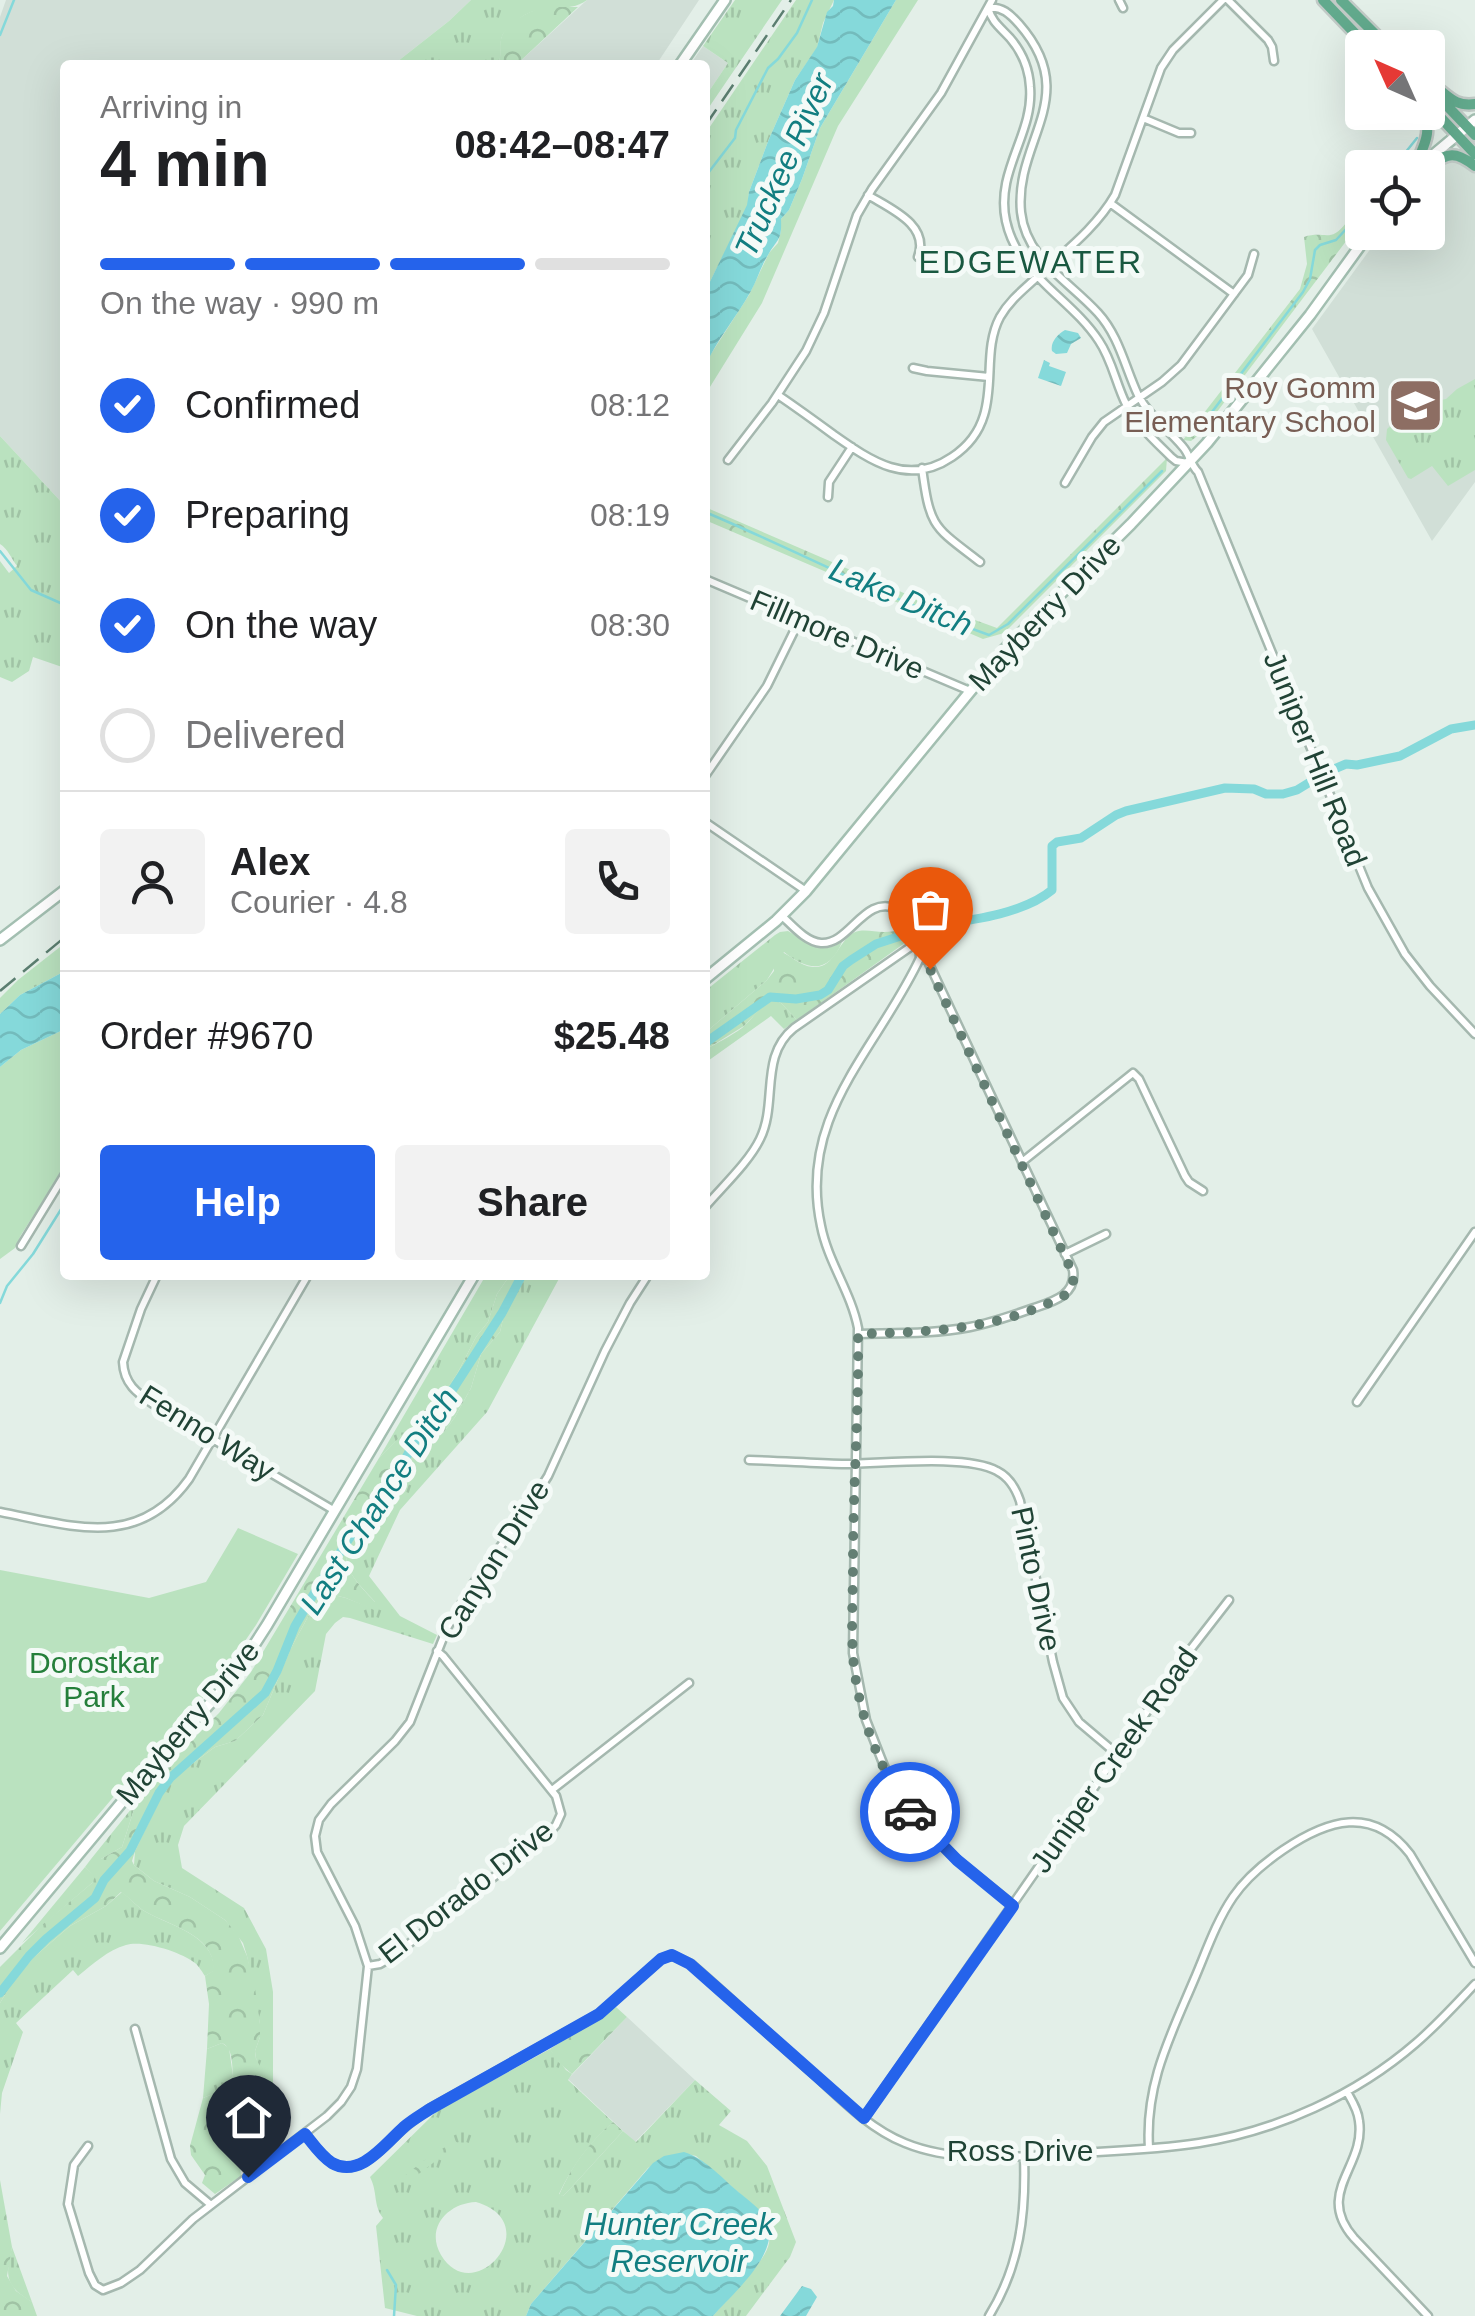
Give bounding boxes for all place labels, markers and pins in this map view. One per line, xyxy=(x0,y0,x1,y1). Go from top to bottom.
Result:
place label: Roy Gomm Elementary School xyxy=(1124,371,1376,438)
school or university icon: Roy Gomm Elementary School xyxy=(1385,375,1445,435)
pin xyxy=(888,867,973,970)
pin xyxy=(206,2075,291,2178)

